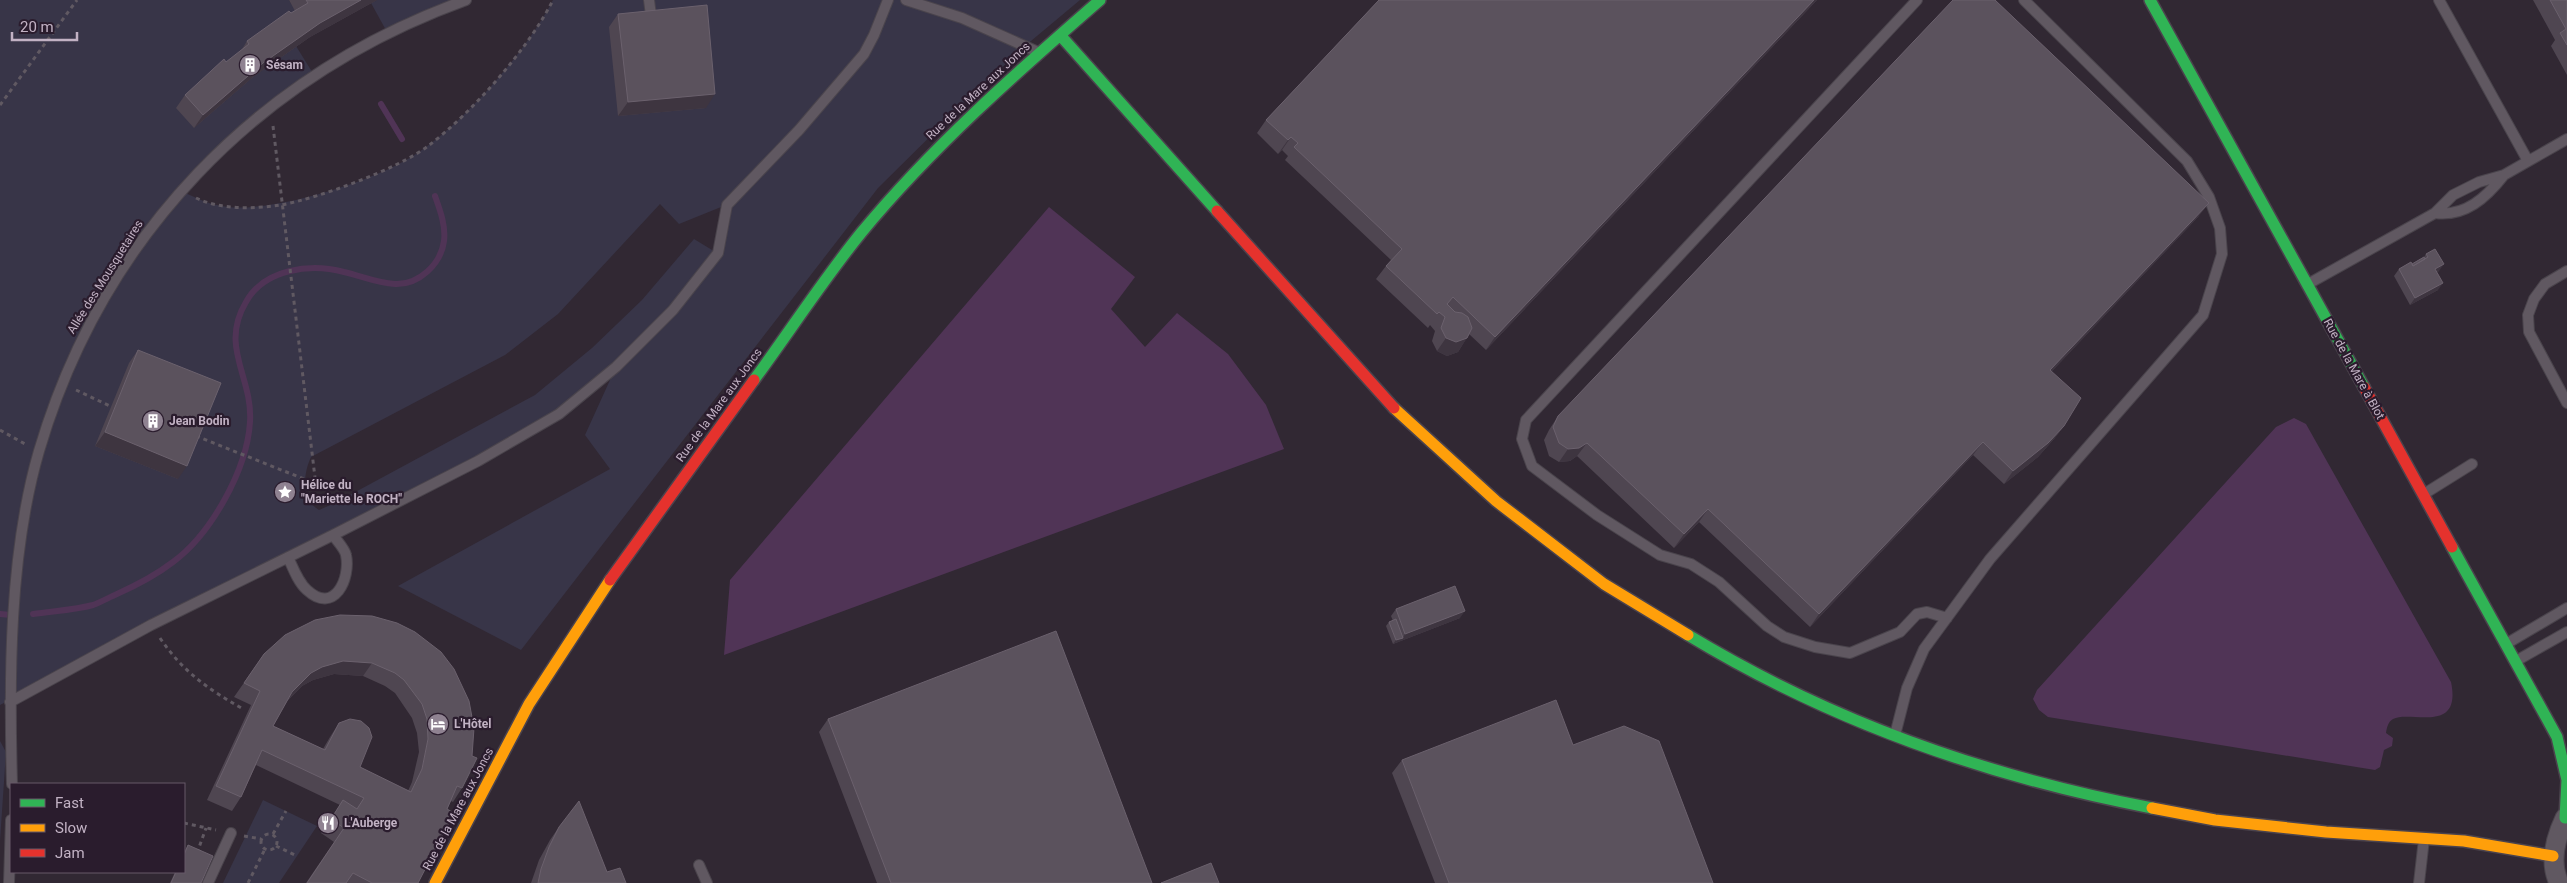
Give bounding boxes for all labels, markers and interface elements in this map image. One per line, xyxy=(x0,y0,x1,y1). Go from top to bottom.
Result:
scale bar xyxy=(12,10,78,42)
text: 20 m xyxy=(20,18,54,36)
street label: Rue de la Mare aux Joncs xyxy=(923,39,1033,143)
building icon: Sésam xyxy=(238,53,262,77)
place label: Sésam xyxy=(266,58,303,72)
street label: Allée des Mousquetaires xyxy=(64,218,146,336)
street label: Rue de la Mare à Blot xyxy=(2321,316,2388,422)
street label: Rue de la Mare aux Joncs xyxy=(673,346,765,464)
building icon: Jean Bodin xyxy=(141,409,165,433)
place label: Jean Bodin xyxy=(169,414,230,428)
place label: Hélice du "Mariette le ROCH" xyxy=(301,478,402,506)
place icon: Hélice du "Mariette le ROCH" xyxy=(273,480,297,504)
hotel icon: L'Hôtel xyxy=(426,712,450,736)
place label: L'Hôtel xyxy=(454,717,491,731)
street label: Rue de la Mare aux Joncs xyxy=(420,745,496,873)
legend xyxy=(10,783,185,873)
text: Fast xyxy=(55,794,84,812)
restaurant icon: L'Auberge xyxy=(316,811,340,835)
place label: L'Auberge xyxy=(344,816,398,830)
text: Slow xyxy=(55,819,87,837)
text: Jam xyxy=(55,844,85,862)

